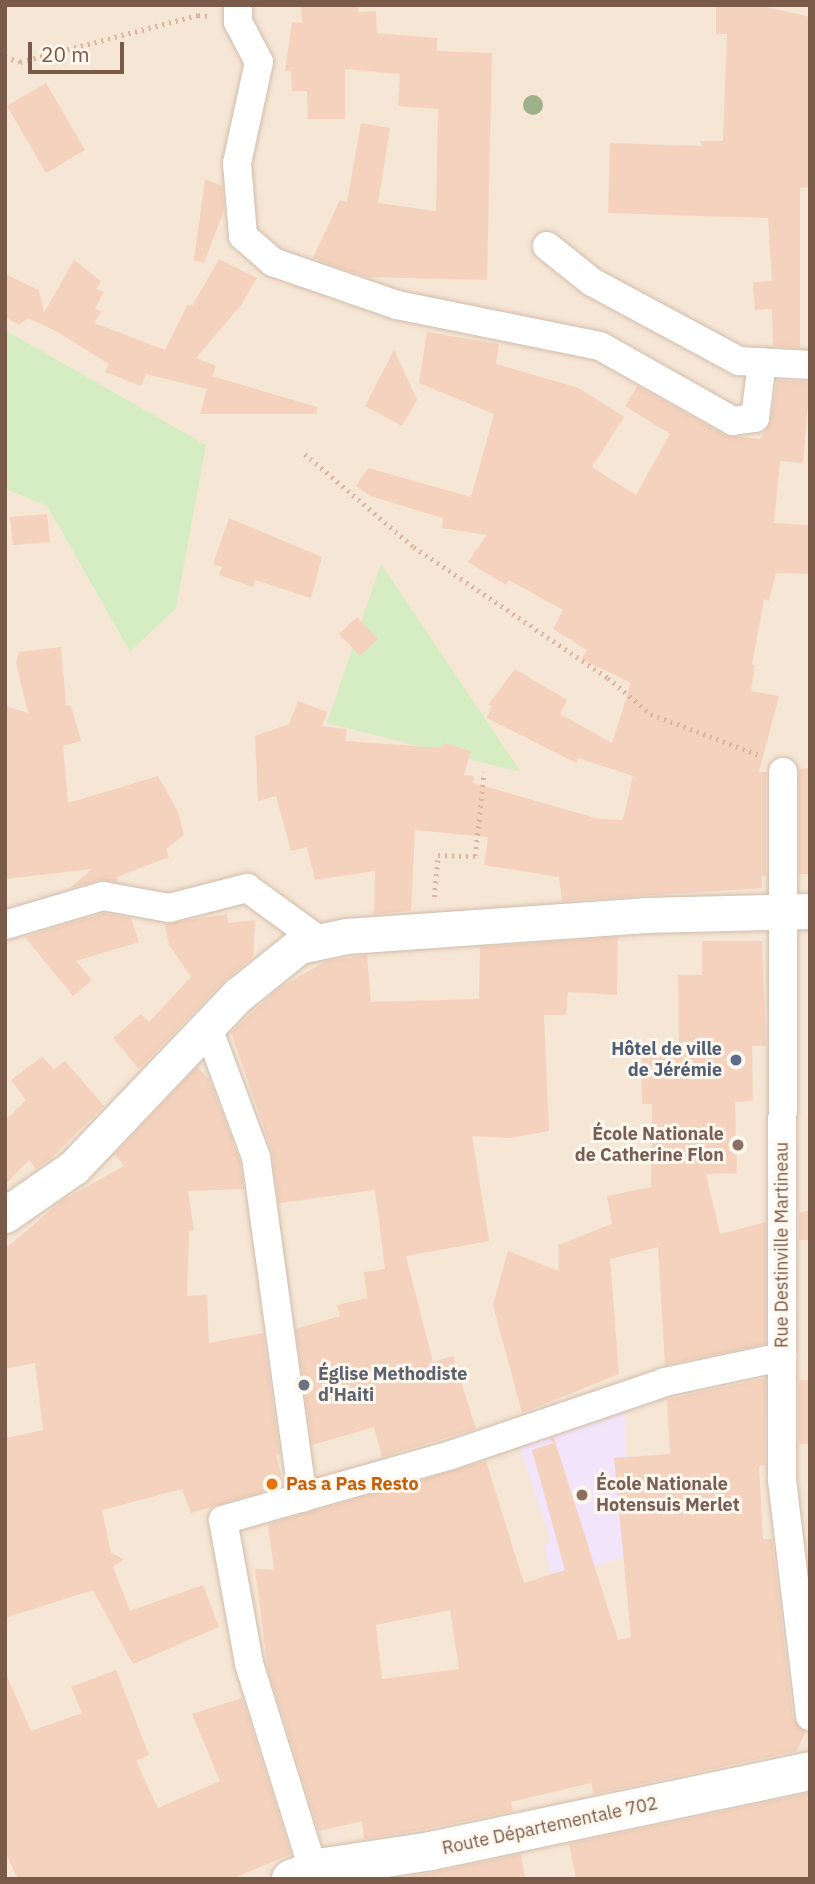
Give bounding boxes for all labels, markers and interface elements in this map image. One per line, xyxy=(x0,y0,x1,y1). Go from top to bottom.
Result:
scale bar xyxy=(32,28,128,72)
text: 20 m xyxy=(41,40,90,68)
place label: Hôtel de ville de Jérémie xyxy=(611,1039,722,1082)
marker: Hôtel de ville de Jérémie xyxy=(728,1052,744,1068)
place label: École Nationale de Catherine Flon xyxy=(575,1124,724,1166)
marker: École Nationale de Catherine Flon xyxy=(730,1137,746,1153)
street label: Rue Destinville Martineau xyxy=(771,1142,793,1348)
place label: Église Methodiste d'Haiti xyxy=(318,1364,467,1406)
marker: Église Methodiste d'Haiti xyxy=(296,1377,312,1393)
place label: Pas a Pas Resto xyxy=(286,1473,419,1495)
place label: École Nationale Hotensuis Merlet xyxy=(596,1474,740,1516)
marker: Pas a Pas Resto xyxy=(264,1476,280,1492)
marker: École Nationale Hotensuis Merlet xyxy=(574,1487,590,1503)
street label: Route Départementale 702 xyxy=(440,1793,660,1859)

